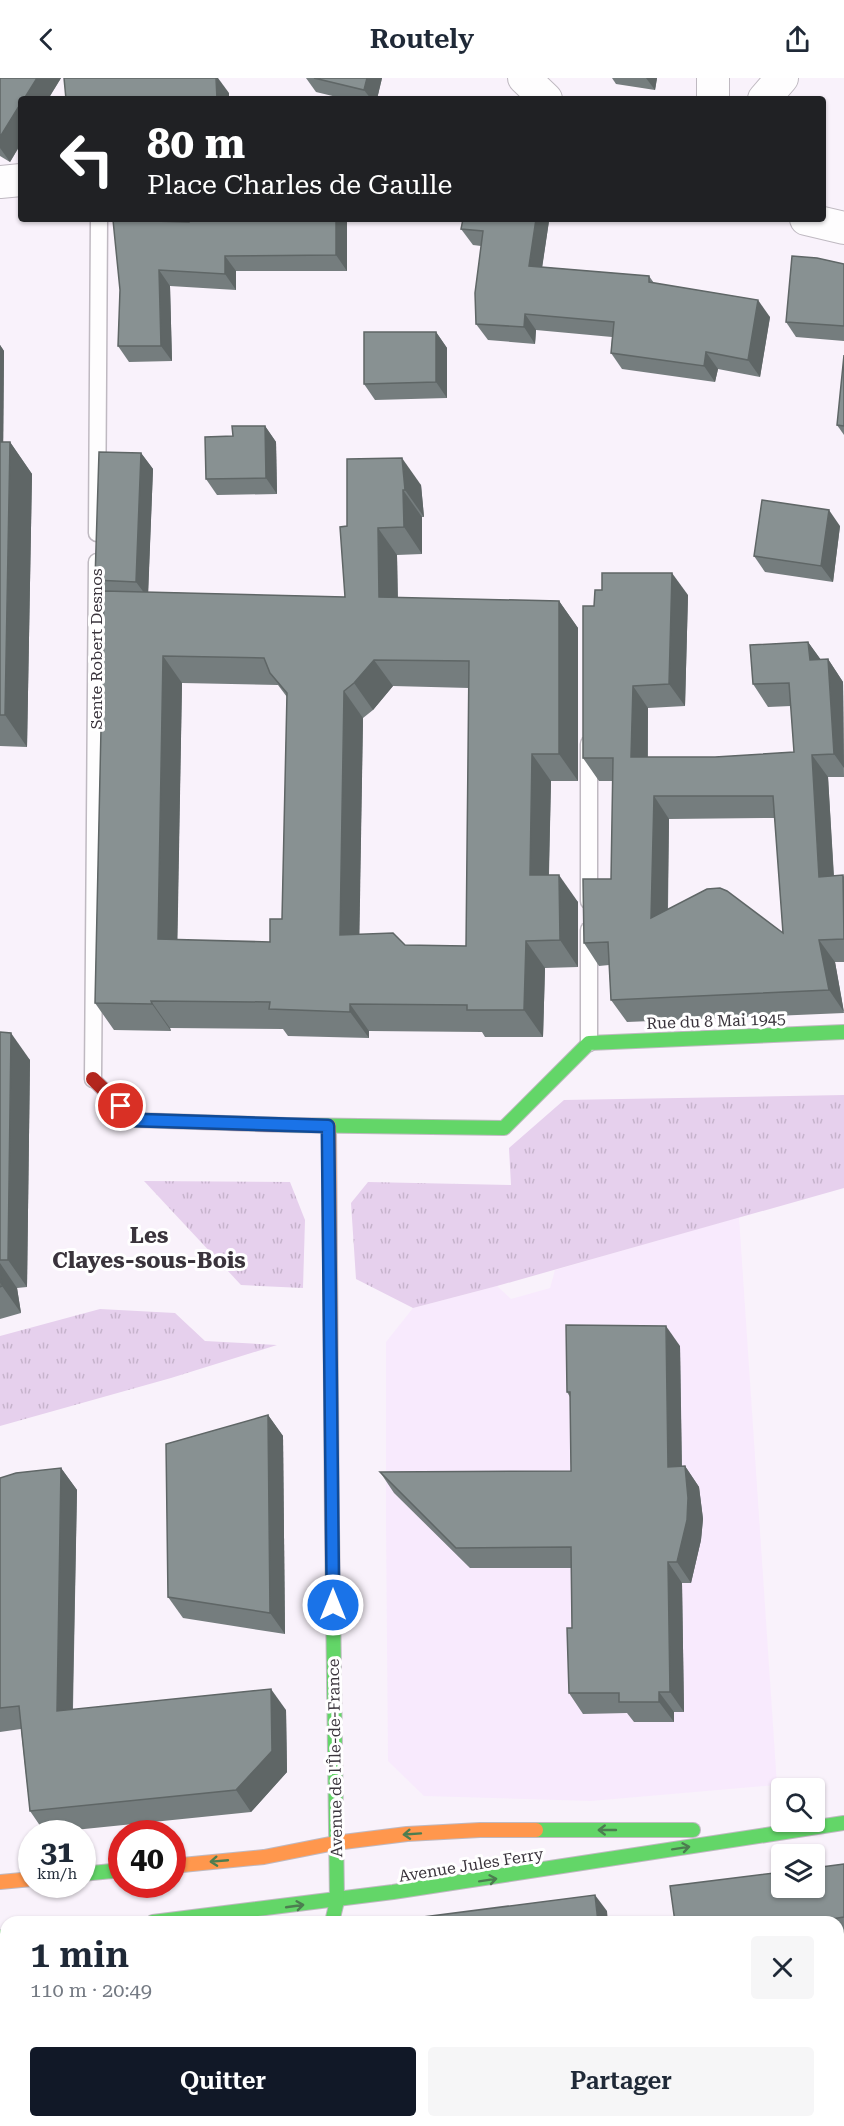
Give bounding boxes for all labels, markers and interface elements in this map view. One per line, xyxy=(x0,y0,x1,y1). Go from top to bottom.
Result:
icon: back xyxy=(30,23,63,56)
text: Routely xyxy=(370,23,474,55)
icon: share xyxy=(781,23,814,56)
text: 80 m xyxy=(147,119,245,168)
icon: left xyxy=(48,120,126,198)
text: Place Charles de Gaulle xyxy=(147,169,452,201)
street label: Sente Robert Desnos xyxy=(87,568,106,730)
street label: Rue du 8 Mai 1945 xyxy=(646,1009,786,1033)
pin xyxy=(95,1080,146,1131)
icon: arrive xyxy=(104,1089,137,1122)
district label: Les Clayes-sous-Bois xyxy=(52,1223,246,1273)
position arrow xyxy=(301,1573,365,1637)
street label: Avenue de l'Île-de-France xyxy=(324,1658,346,1858)
map controls xyxy=(771,1778,825,1898)
button: search xyxy=(771,1778,825,1832)
speed limit sign: 40 xyxy=(108,1820,186,1898)
one-way arrow xyxy=(597,1824,617,1836)
one-way arrow xyxy=(402,1828,422,1839)
text: 31 xyxy=(40,1834,74,1869)
one-way arrow xyxy=(670,1842,690,1853)
street label: Avenue Jules Ferry xyxy=(397,1844,545,1886)
button: layers xyxy=(771,1844,825,1898)
one-way arrow xyxy=(209,1856,229,1867)
text: km/h xyxy=(37,1865,77,1883)
one-way arrow xyxy=(478,1874,498,1885)
one-way arrow xyxy=(285,1901,304,1912)
text: 1 min xyxy=(30,1934,129,1976)
button: close xyxy=(751,1936,814,1999)
text: 110 m · 20:49 xyxy=(30,1978,152,2002)
button: Quitter xyxy=(30,2047,416,2116)
button: Partager xyxy=(428,2047,814,2116)

